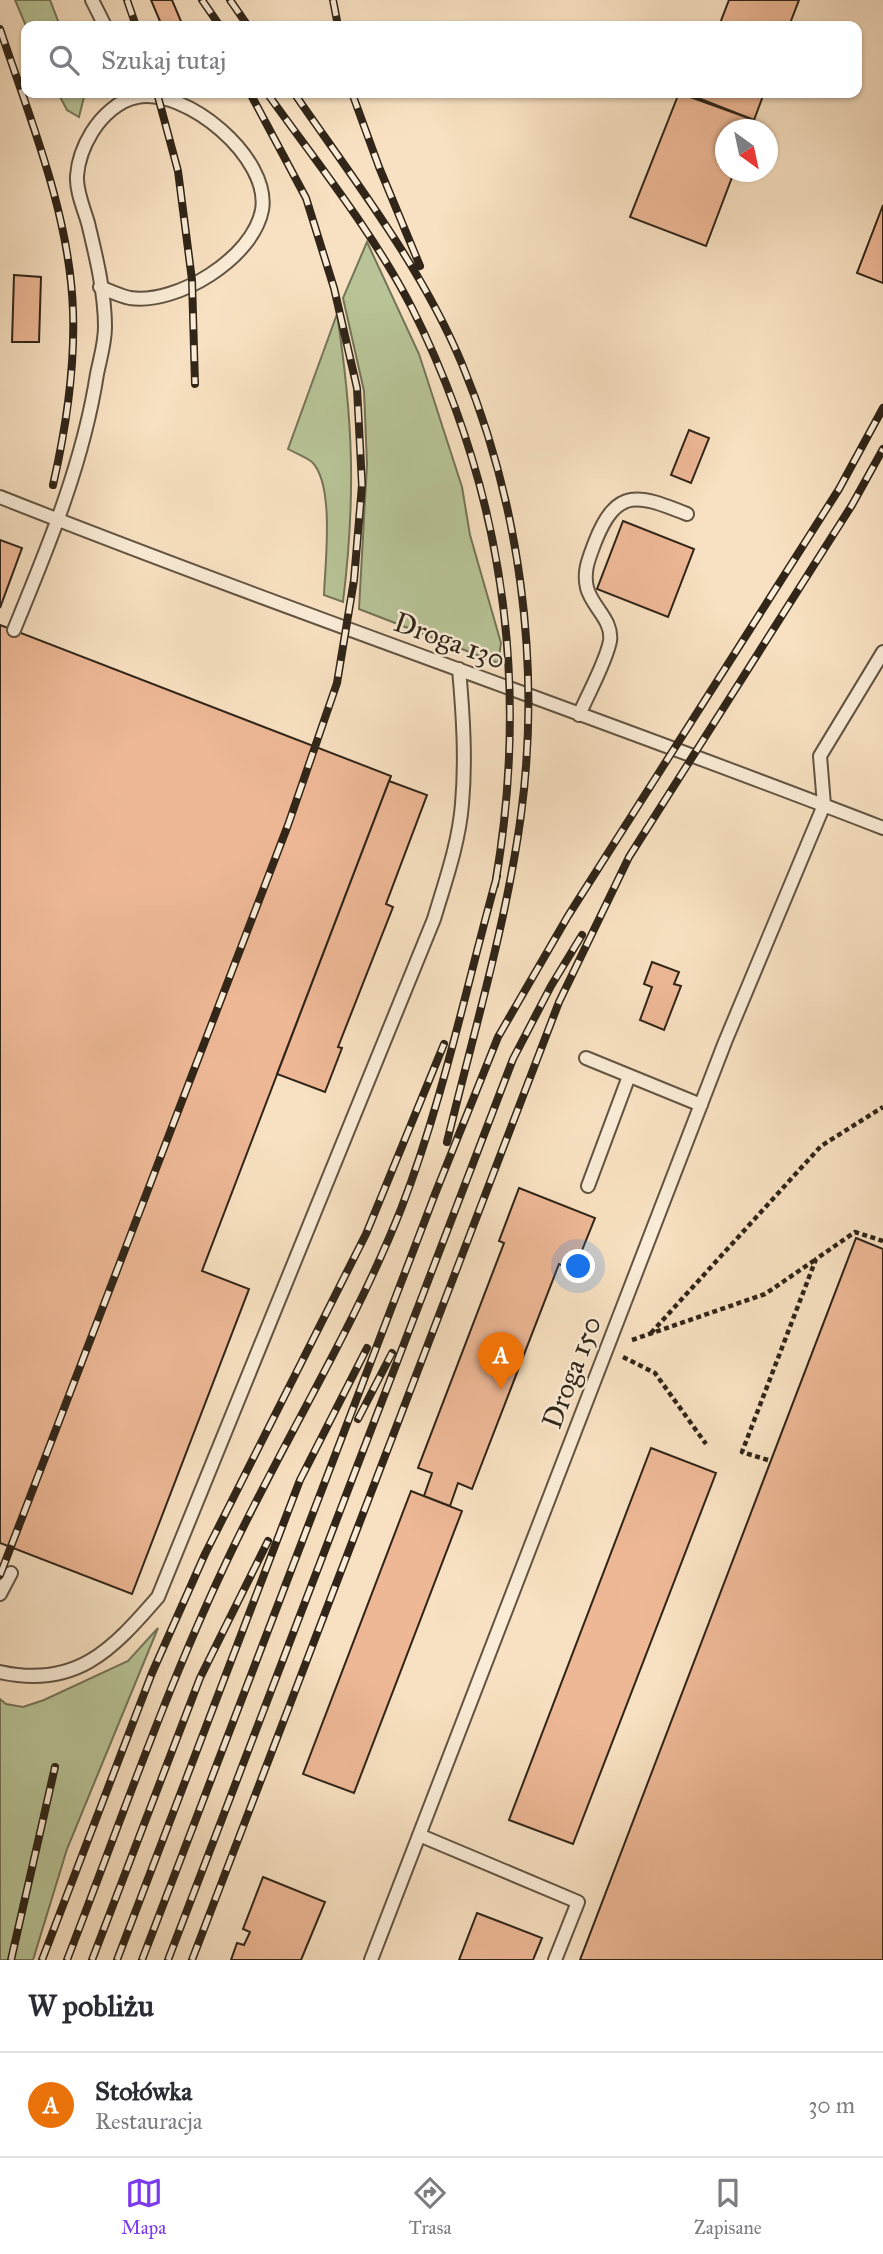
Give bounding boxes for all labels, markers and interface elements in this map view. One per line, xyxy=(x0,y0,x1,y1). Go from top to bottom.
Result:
search box xyxy=(21,21,862,98)
icon: search xyxy=(45,41,83,79)
text: Szukaj tutaj xyxy=(101,44,226,76)
north arrow xyxy=(715,119,778,182)
street label: Droga 130 xyxy=(389,604,510,677)
your location xyxy=(561,1249,595,1283)
street label: Droga 150 xyxy=(534,1311,609,1433)
pin: A xyxy=(478,1332,524,1390)
text: W pobliżu xyxy=(28,1988,154,2024)
text: Stołówka xyxy=(95,2075,192,2107)
text: A xyxy=(43,2091,59,2119)
text: 30 m xyxy=(808,2091,855,2119)
text: Restauracja xyxy=(95,2107,203,2135)
tab: Mapa xyxy=(121,2174,166,2239)
tab: Trasa xyxy=(409,2174,452,2239)
tab: Zapisane xyxy=(694,2174,762,2239)

